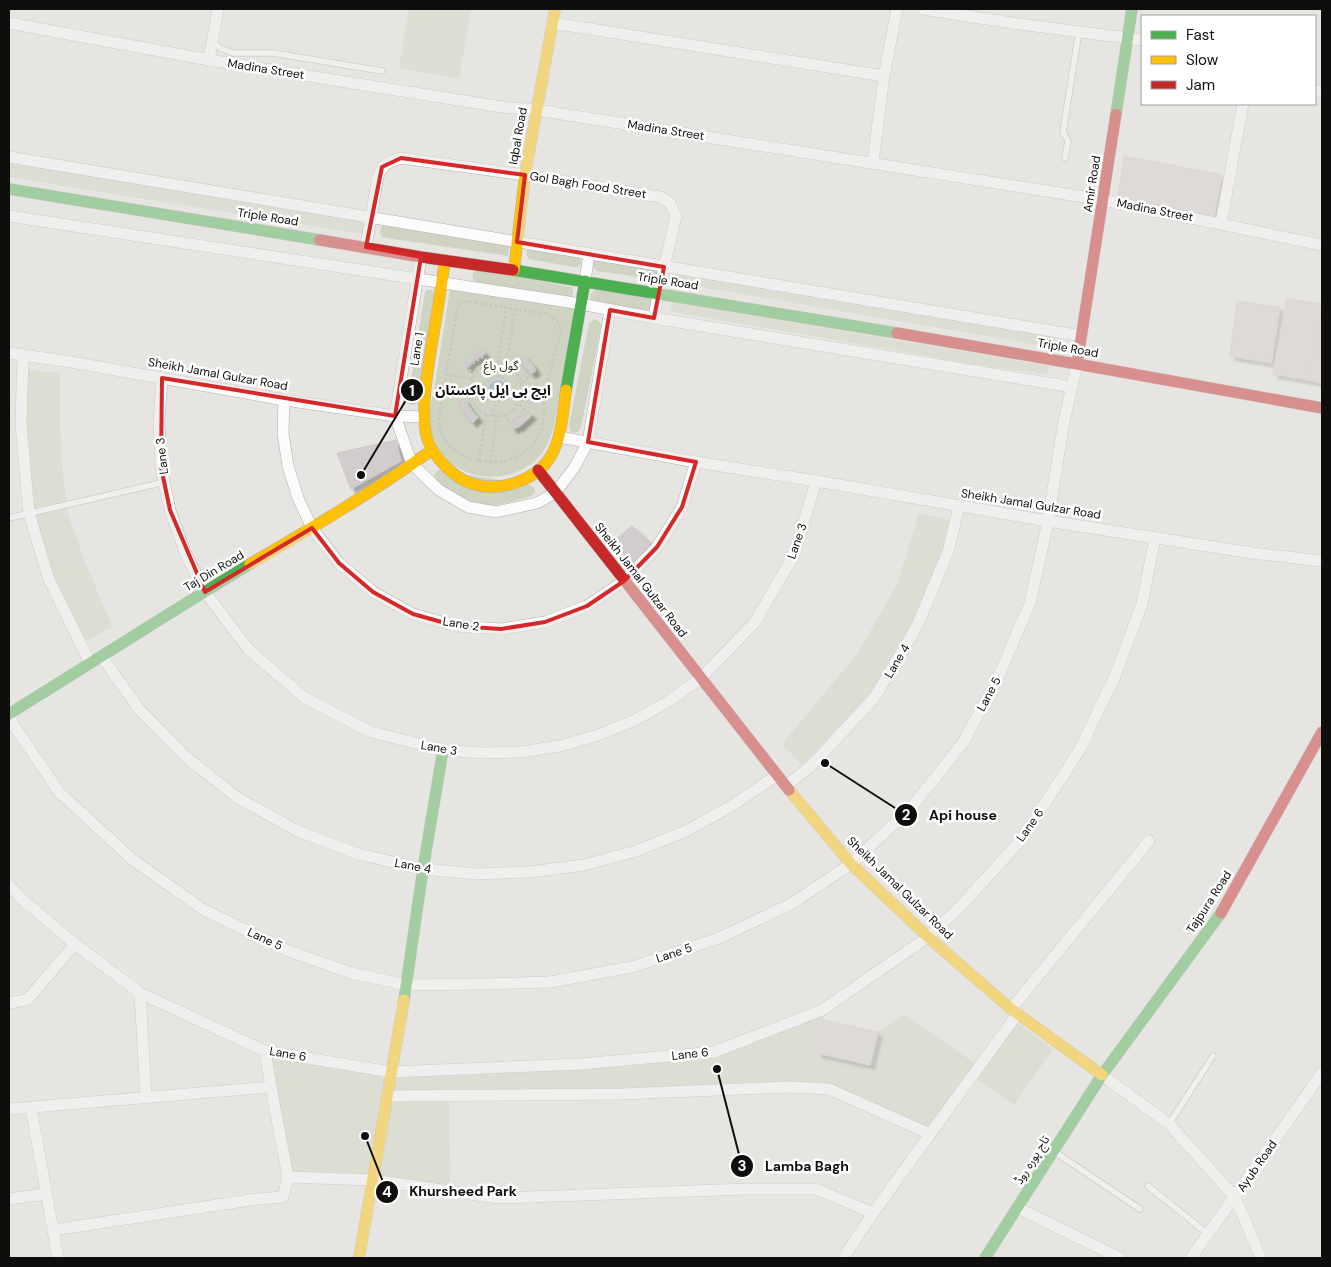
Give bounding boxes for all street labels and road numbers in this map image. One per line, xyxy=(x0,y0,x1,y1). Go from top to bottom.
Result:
street label: Madina Street xyxy=(226,55,306,83)
street label: Iqbal Road xyxy=(505,106,531,166)
street label: Madina Street xyxy=(626,116,706,144)
street label: Amir Road xyxy=(1080,155,1104,213)
street label: Gol Bagh Food Street xyxy=(529,168,648,202)
street label: Madina Street xyxy=(1115,195,1195,225)
street label: Triple Road xyxy=(236,204,300,230)
street label: Triple Road xyxy=(636,268,700,294)
street label: Lane 1 xyxy=(406,331,428,367)
street label: Triple Road xyxy=(1036,335,1100,361)
street label: Sheikh Jamal Gulzar Road xyxy=(147,354,289,394)
street label: Lane 3 xyxy=(152,437,172,475)
street label: Sheikh Jamal Gulzar Road xyxy=(960,485,1102,523)
street label: Sheikh Jamal Gulzar Road xyxy=(591,519,691,641)
street label: Lane 3 xyxy=(783,521,811,561)
street label: Taj Din Road xyxy=(181,547,247,595)
street label: Lane 2 xyxy=(442,613,480,635)
street label: Lane 4 xyxy=(881,641,913,681)
street label: Lane 5 xyxy=(973,674,1005,714)
street label: Lane 3 xyxy=(419,737,459,759)
street label: Lane 6 xyxy=(1013,805,1047,845)
street label: Sheikh Jamal Gulzar Road xyxy=(844,833,956,943)
street label: Lane 4 xyxy=(393,855,433,877)
street label: Tajpura Road xyxy=(1183,868,1235,936)
street label: Lane 5 xyxy=(245,924,285,954)
street label: Lane 5 xyxy=(654,939,694,967)
street label: Lane 6 xyxy=(268,1043,308,1065)
street label: Lane 6 xyxy=(671,1044,709,1064)
street label: تاج پورہ روڈ xyxy=(1011,1132,1054,1188)
street label: Ayub Road xyxy=(1233,1137,1281,1195)

